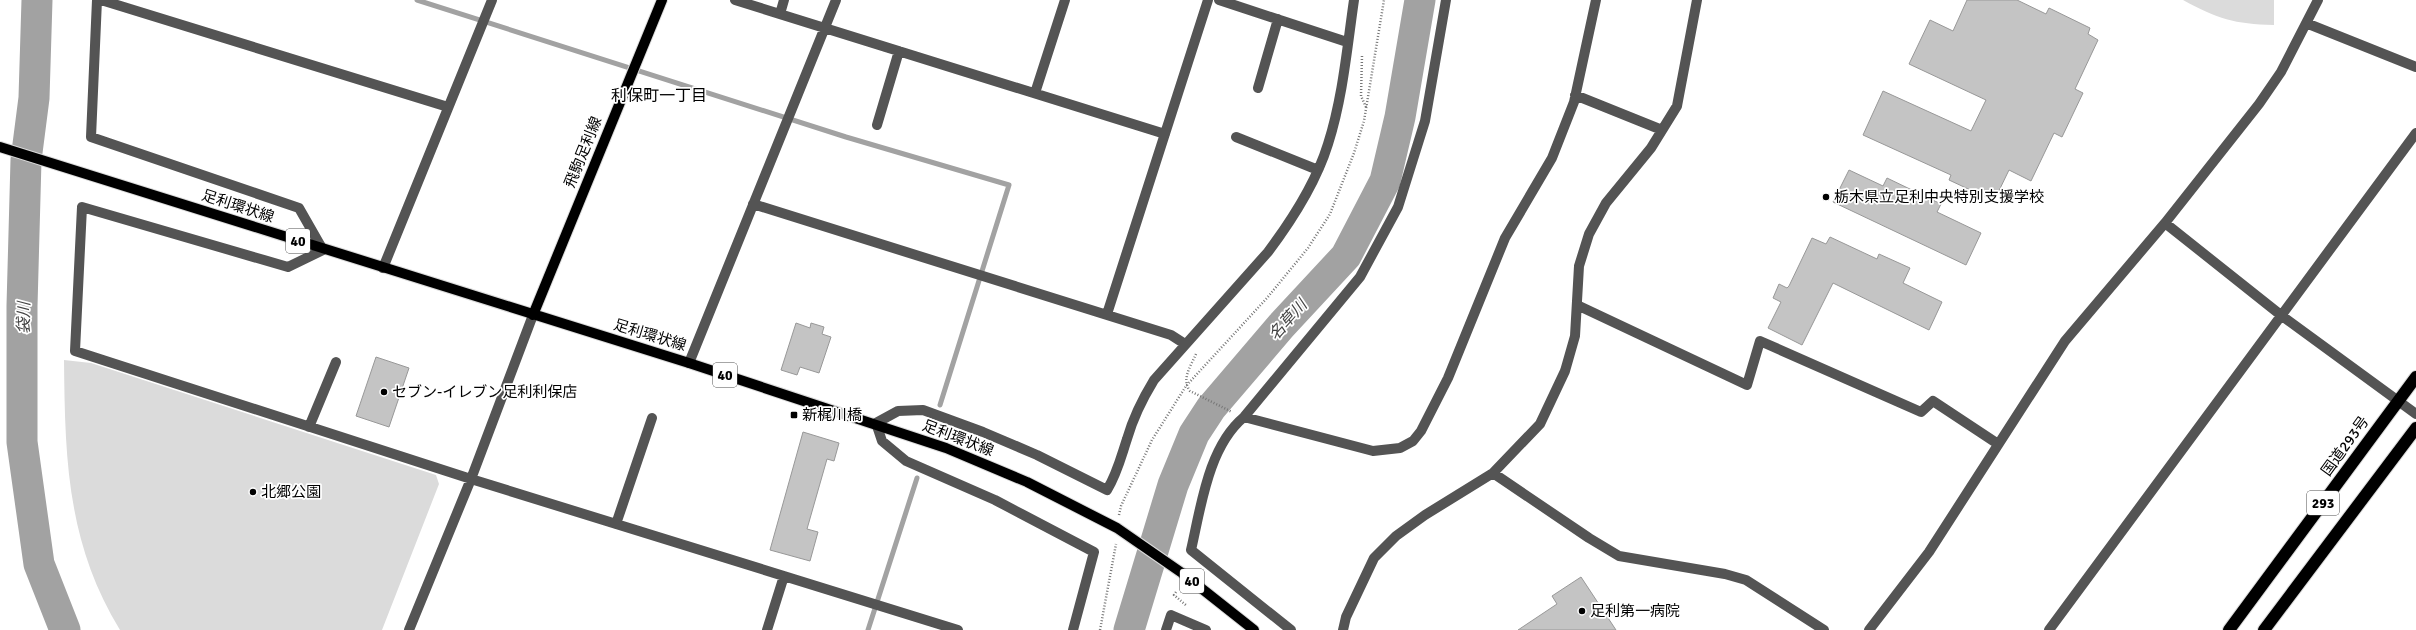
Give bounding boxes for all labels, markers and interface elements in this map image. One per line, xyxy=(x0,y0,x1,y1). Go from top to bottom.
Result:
district label: 利保町一丁目 xyxy=(611,86,707,106)
street label: 飛駒足利線 xyxy=(561,114,605,190)
street label: 足利環状線 xyxy=(200,186,276,226)
place label: 栃木県立足利中央特別支援学校 xyxy=(1834,188,2044,206)
marker: 栃木県立足利中央特別支援学校 xyxy=(1821,192,1831,202)
road number: 40 xyxy=(286,229,310,253)
water label: 名草川 xyxy=(1265,294,1313,345)
water label: 袋川 xyxy=(14,300,34,334)
street label: 足利環状線 xyxy=(611,315,689,355)
road number: 40 xyxy=(713,363,737,387)
place label: セブン-イレブン足利利保店 xyxy=(392,383,577,401)
marker: セブン-イレブン足利利保店 xyxy=(379,387,389,397)
place label: 新梶川橋 xyxy=(802,406,862,424)
marker: 新梶川橋 xyxy=(789,410,799,420)
street label: 国道293号 xyxy=(2317,413,2373,479)
street label: 足利環状線 xyxy=(920,416,996,460)
place label: 北郷公園 xyxy=(261,483,321,501)
marker: 北郷公園 xyxy=(248,487,258,497)
road number: 293 xyxy=(2307,491,2339,515)
road number: 40 xyxy=(1180,569,1204,593)
place label: 足利第一病院 xyxy=(1590,602,1680,620)
marker: 足利第一病院 xyxy=(1577,606,1587,616)

